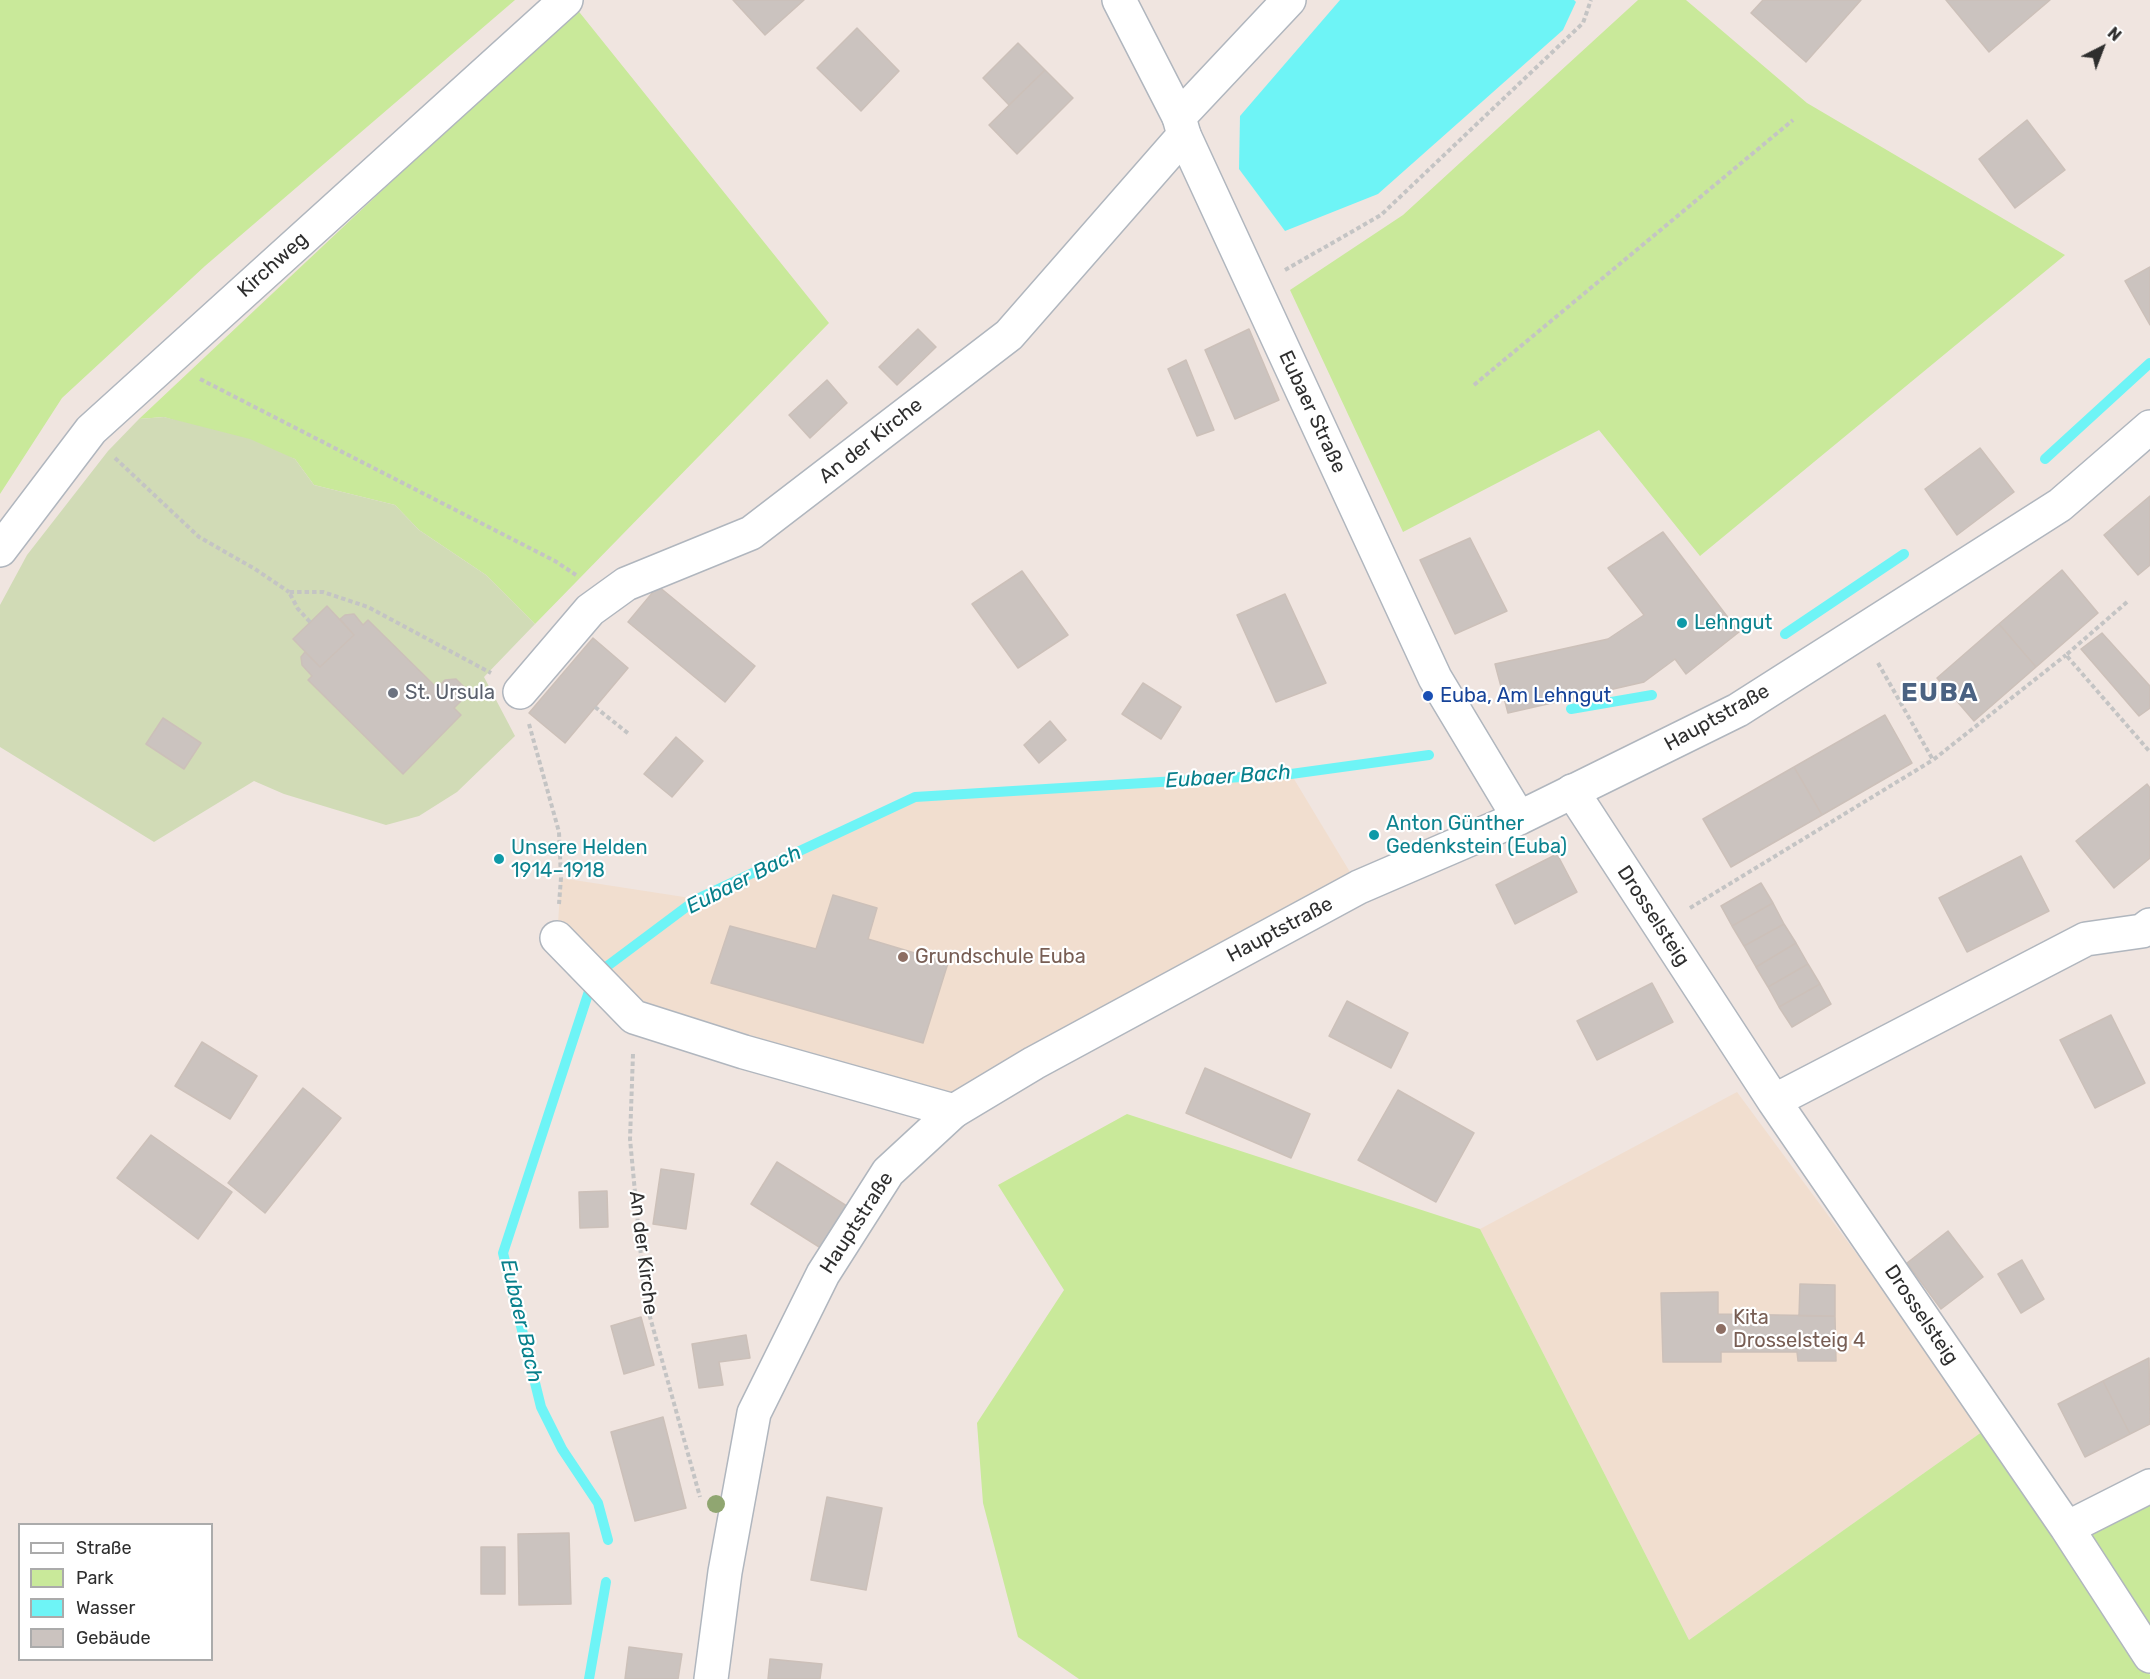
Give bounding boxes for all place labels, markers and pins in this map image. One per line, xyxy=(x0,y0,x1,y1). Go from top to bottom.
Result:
place label: Lehngut xyxy=(1694,611,1772,635)
marker: Lehngut xyxy=(1675,616,1689,630)
place label: St. Ursula xyxy=(405,681,495,705)
place label: Euba, Am Lehngut xyxy=(1440,684,1611,708)
marker: St. Ursula xyxy=(386,686,400,700)
marker: Euba, Am Lehngut xyxy=(1421,689,1435,703)
place label: Anton Günther Gedenkstein (Euba) xyxy=(1386,812,1567,859)
marker: Anton Günther Gedenkstein (Euba) xyxy=(1367,828,1381,842)
place label: Unsere Helden 1914–1918 xyxy=(511,836,648,883)
marker: Unsere Helden 1914–1918 xyxy=(492,852,506,866)
place label: Grundschule Euba xyxy=(915,945,1086,969)
marker: Grundschule Euba xyxy=(896,950,910,964)
place label: Kita Drosselsteig 4 xyxy=(1733,1306,1865,1353)
marker: Kita Drosselsteig 4 xyxy=(1714,1322,1728,1336)

